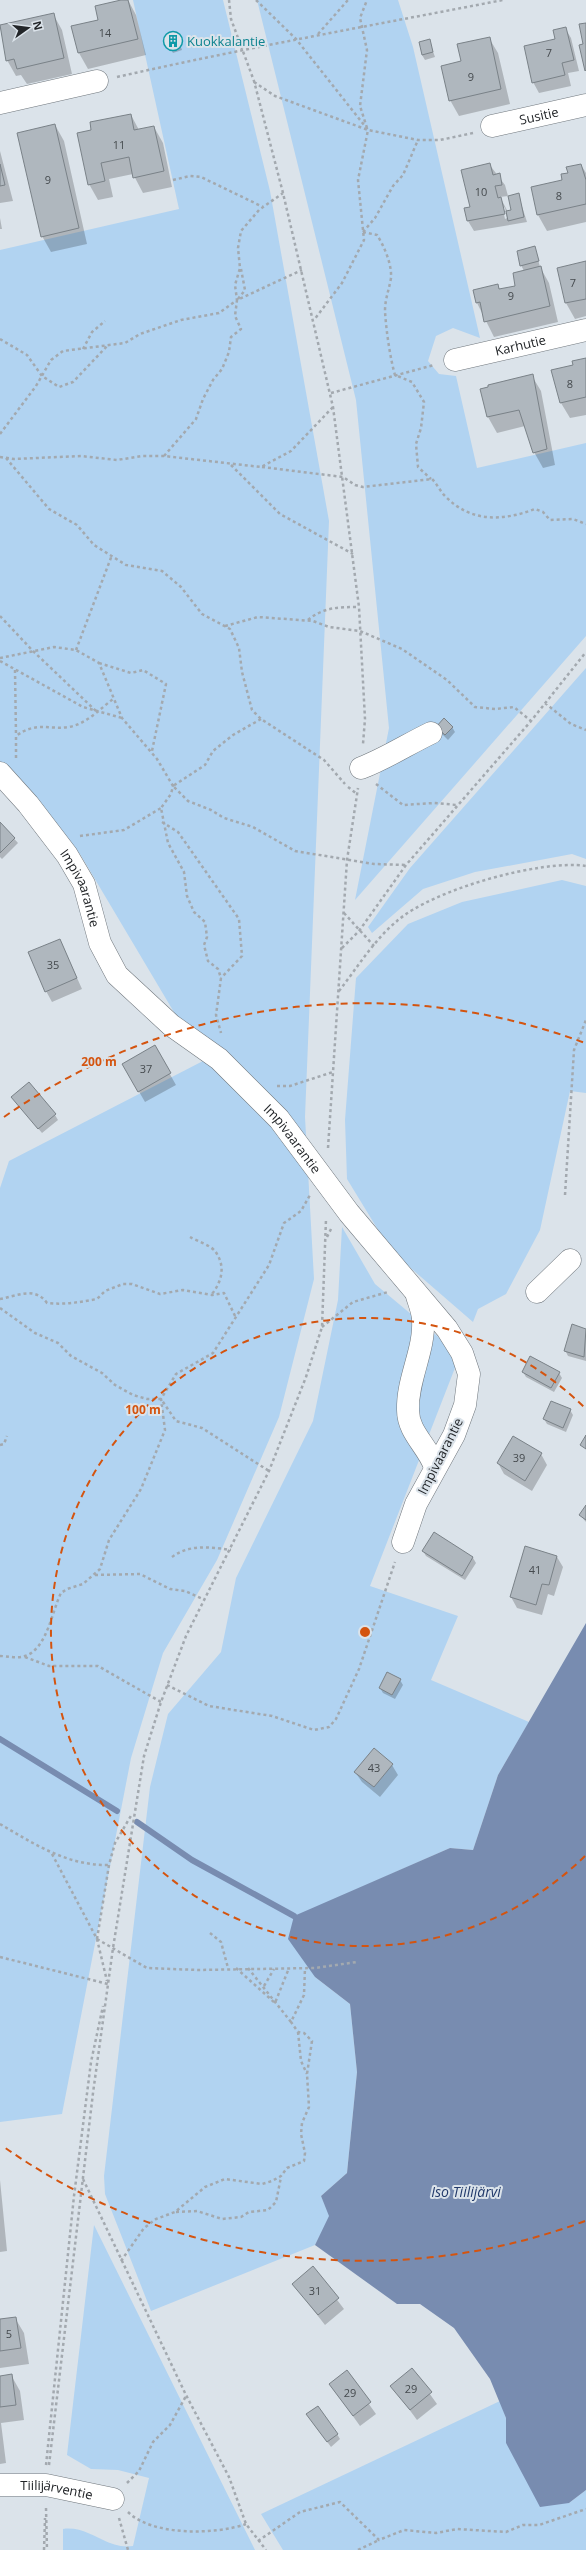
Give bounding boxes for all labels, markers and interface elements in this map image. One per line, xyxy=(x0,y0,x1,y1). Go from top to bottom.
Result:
north arrow xyxy=(8,8,48,48)
text: N xyxy=(30,19,47,32)
house number: 14 xyxy=(99,25,112,40)
building icon: Kuokkalantie xyxy=(162,30,184,52)
place label: Kuokkalantie xyxy=(187,32,265,50)
house number: 7 xyxy=(546,45,552,60)
house number: 9 xyxy=(468,69,474,84)
street label: Susitie xyxy=(517,102,560,129)
house number: 11 xyxy=(113,137,125,152)
house number: 9 xyxy=(45,172,51,187)
house number: 10 xyxy=(475,184,487,199)
house number: 8 xyxy=(556,188,562,203)
house number: 7 xyxy=(570,275,576,290)
house number: 9 xyxy=(508,288,514,303)
street label: Karhutie xyxy=(493,330,548,360)
house number: 8 xyxy=(567,376,573,391)
street label: Impivaarantie xyxy=(56,845,104,929)
house number: 35 xyxy=(47,957,59,972)
text: 200 m xyxy=(81,1053,117,1070)
house number: 37 xyxy=(140,1061,152,1076)
street label: Impivaarantie xyxy=(260,1100,325,1177)
text: 100 m xyxy=(125,1401,161,1418)
street label: Impivaarantie xyxy=(413,1415,467,1497)
house number: 39 xyxy=(513,1450,525,1465)
house number: 41 xyxy=(529,1562,541,1577)
centre of rings xyxy=(358,1625,372,1639)
house number: 43 xyxy=(368,1760,380,1775)
water label: Iso Tiilijärvi xyxy=(431,2182,501,2201)
house number: 31 xyxy=(309,2283,321,2298)
house number: 5 xyxy=(6,2326,12,2341)
house number: 29 xyxy=(405,2381,417,2396)
house number: 29 xyxy=(344,2385,356,2400)
street label: Tiilijärventie xyxy=(20,2476,94,2504)

